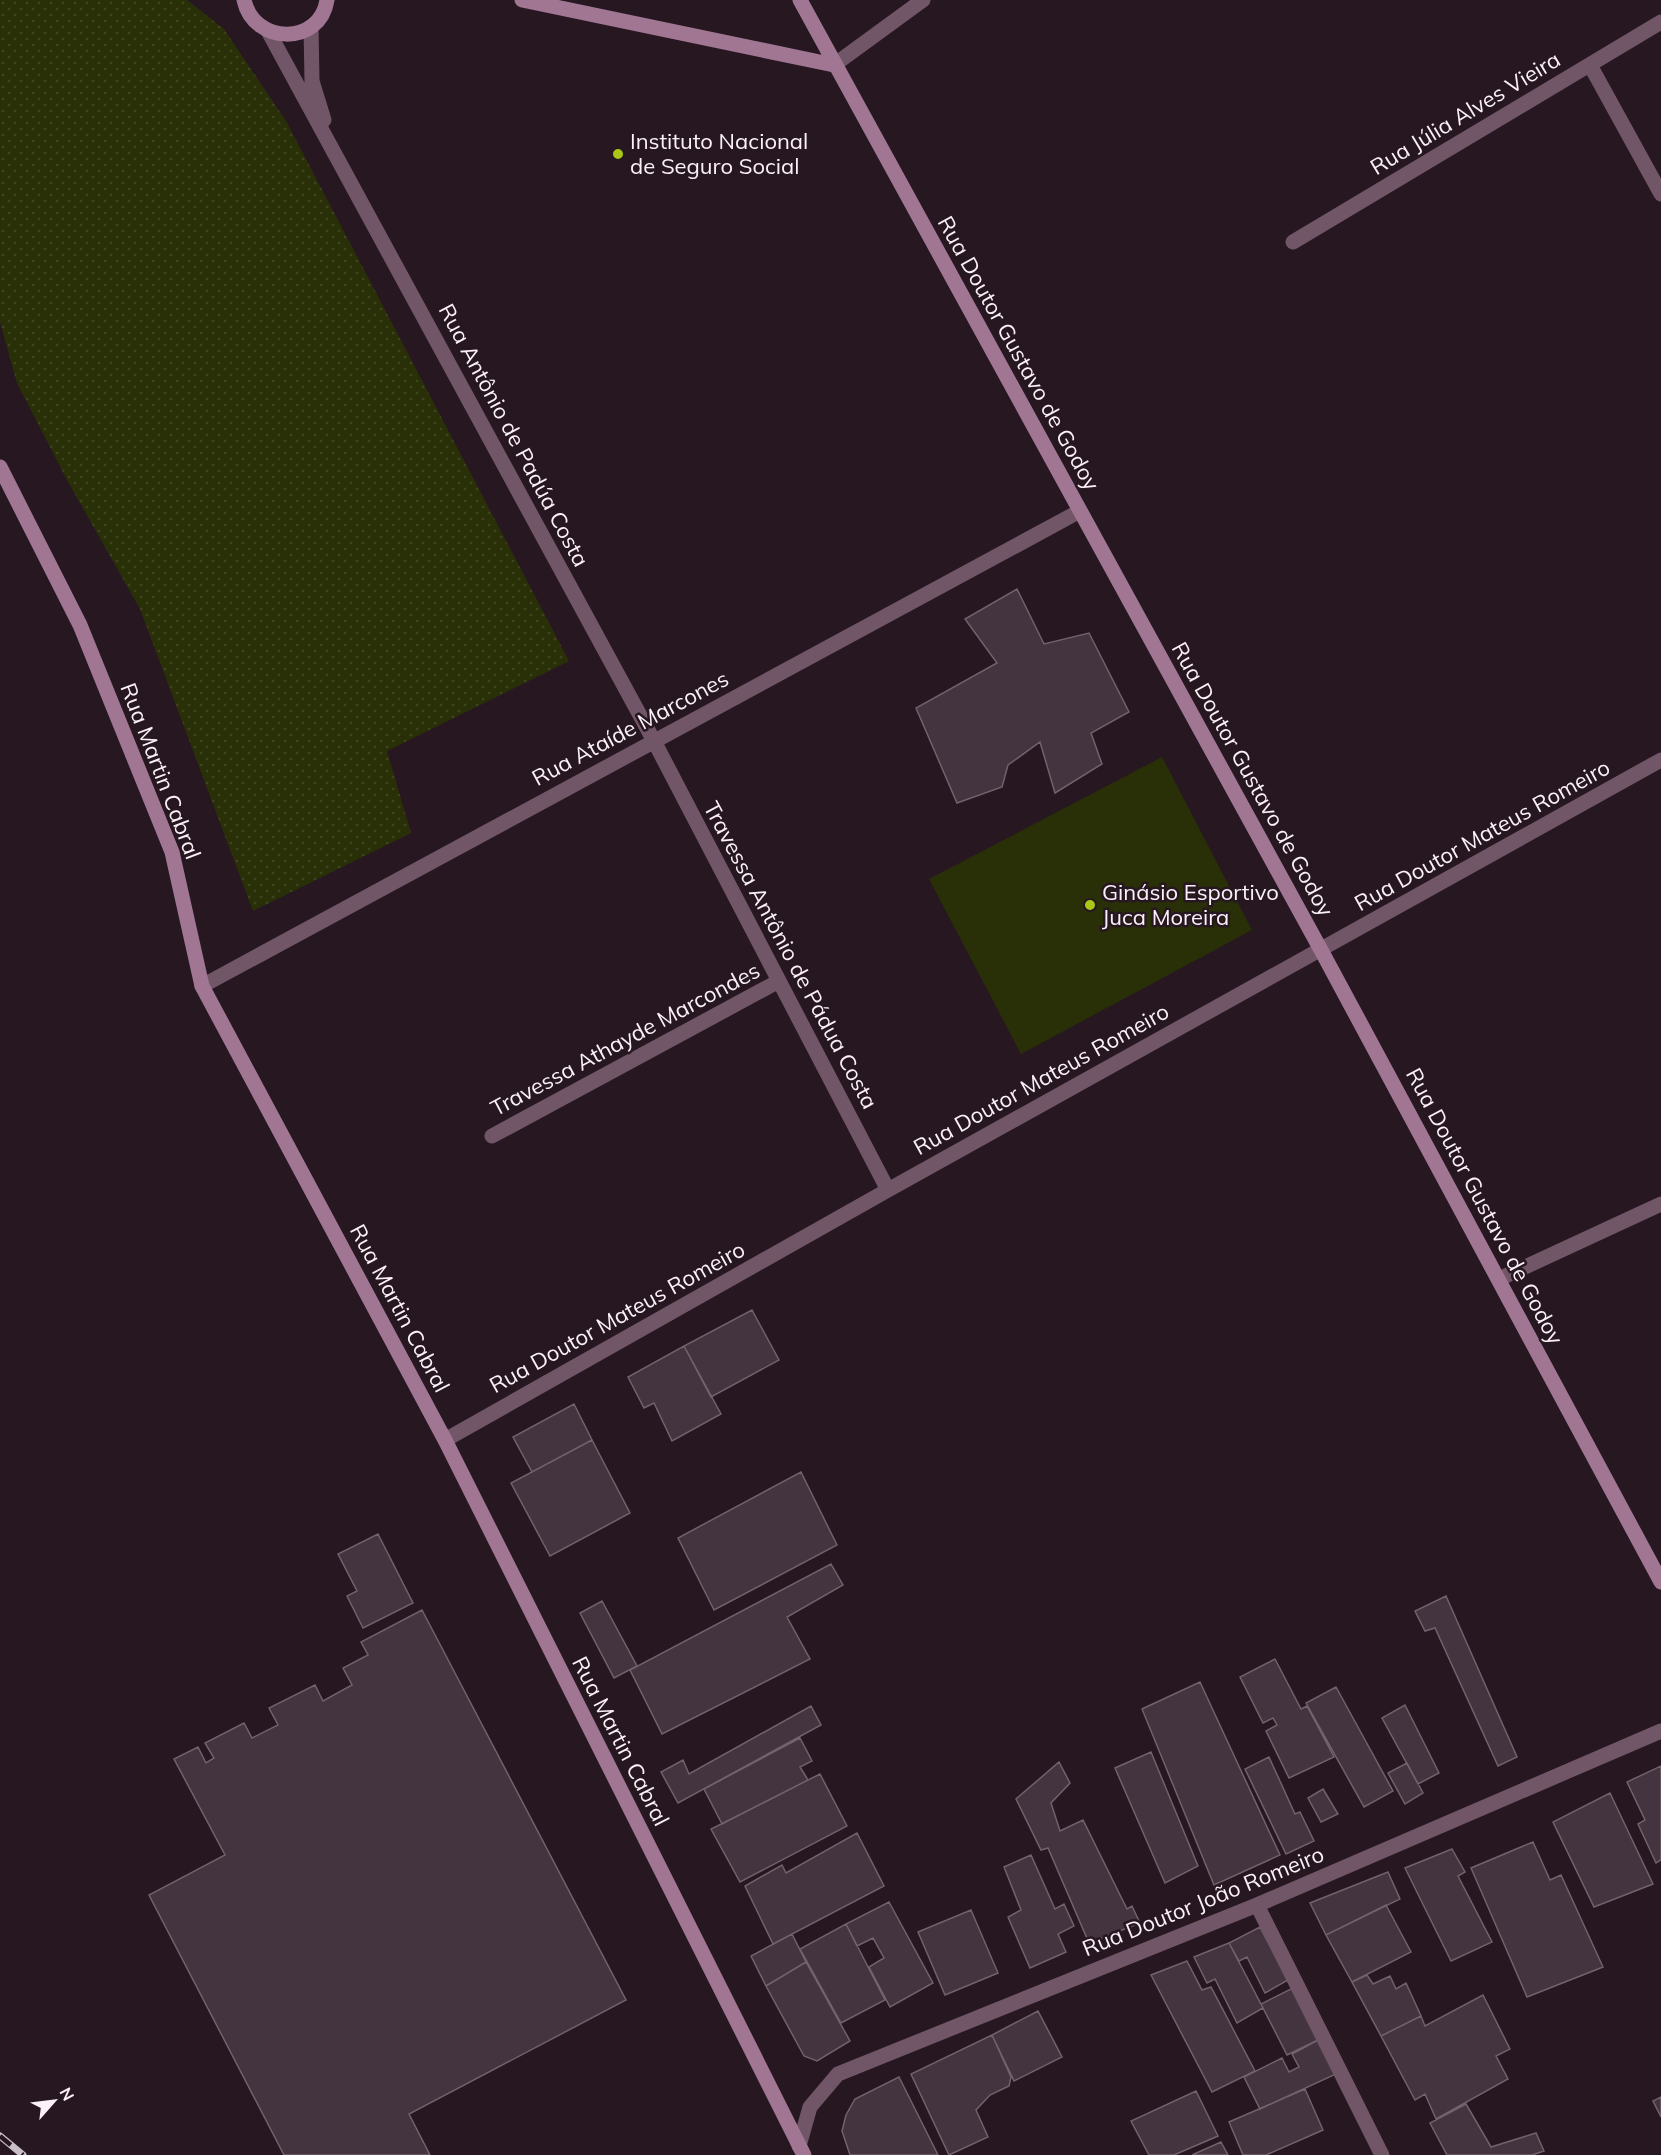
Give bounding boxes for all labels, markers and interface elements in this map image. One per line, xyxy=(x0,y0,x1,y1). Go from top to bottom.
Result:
street label: Rua Júlia Alves Vieira xyxy=(1365,45,1565,181)
place label: Instituto Nacional de Seguro Social xyxy=(630,127,808,180)
marker: Instituto Nacional de Seguro Social xyxy=(611,147,625,161)
street label: Rua Doutor Gustavo de Godoy xyxy=(932,211,1106,495)
street label: Rua Antônio de Padúa Costa xyxy=(433,299,595,571)
street label: Rua Doutor Gustavo de Godoy xyxy=(1166,637,1340,921)
street label: Rua Ataíde Marcones xyxy=(527,664,733,792)
street label: Rua Martin Cabral xyxy=(115,679,207,863)
street label: Rua Doutor Mateus Romeiro xyxy=(1349,753,1615,917)
street label: Travessa Antônio de Pádua Costa xyxy=(698,796,884,1114)
place label: Ginásio Esportivo Juca Moreira xyxy=(1102,878,1279,931)
marker: Ginásio Esportivo Juca Moreira xyxy=(1083,898,1097,912)
street label: Travessa Athayde Marcondes xyxy=(486,956,764,1122)
street label: Rua Doutor Mateus Romeiro xyxy=(908,997,1174,1161)
street label: Rua Doutor Gustavo de Godoy xyxy=(1400,1063,1570,1349)
street label: Rua Martin Cabral xyxy=(344,1219,456,1397)
street label: Rua Doutor Mateus Romeiro xyxy=(484,1235,750,1399)
street label: Rua Martin Cabral xyxy=(566,1652,676,1830)
street label: Rua Doutor João Romeiro xyxy=(1078,1840,1328,1962)
north arrow xyxy=(24,2071,84,2131)
text: N xyxy=(56,2084,79,2104)

